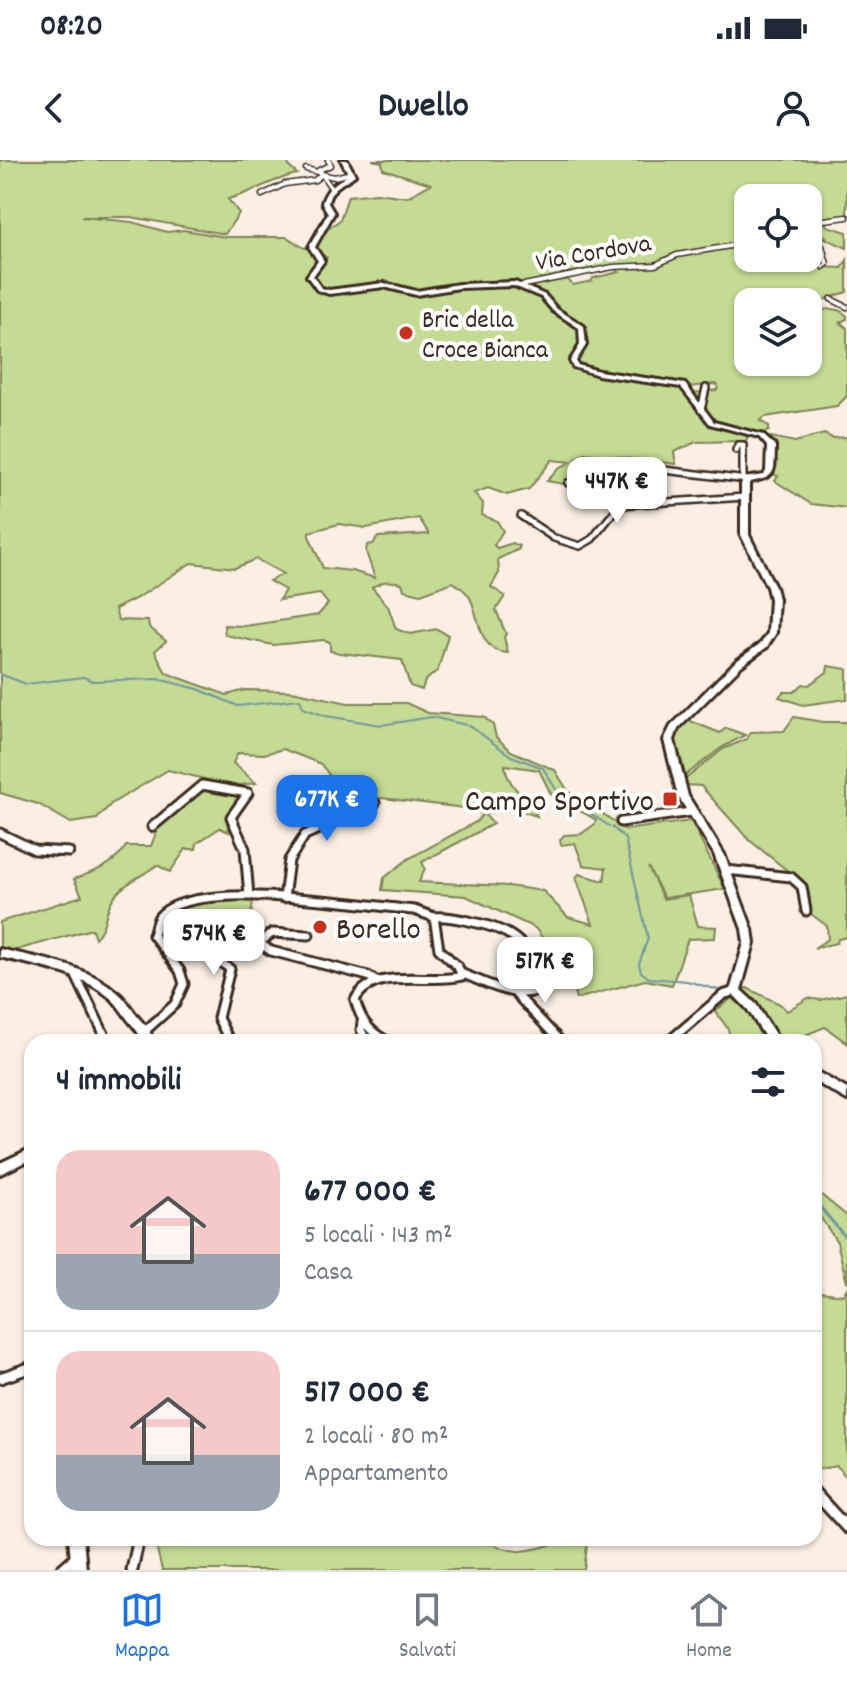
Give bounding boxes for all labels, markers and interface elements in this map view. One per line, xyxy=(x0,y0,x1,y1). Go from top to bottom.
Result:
text: 08:20 xyxy=(40,7,103,50)
text: Dwello xyxy=(378,82,469,134)
icon: back xyxy=(32,86,76,130)
icon: person xyxy=(771,86,815,130)
map controls xyxy=(734,184,822,376)
button: locate xyxy=(734,184,822,272)
street label: Via Cordova xyxy=(533,226,655,283)
button: layers xyxy=(734,288,822,376)
place label: Bric della Croce Bianca xyxy=(422,303,549,370)
marker: Bric della Croce Bianca xyxy=(397,324,415,342)
pin: 447K € xyxy=(552,457,682,525)
text: 447K € xyxy=(585,464,649,501)
pin: 677K € xyxy=(262,775,392,843)
place label: Campo Sportivo xyxy=(465,781,654,827)
text: 677K € xyxy=(294,782,360,819)
marker: Campo Sportivo xyxy=(661,790,679,808)
pin: 574K € xyxy=(149,909,279,977)
place label: Borello xyxy=(336,909,421,955)
text: 574K € xyxy=(181,916,247,953)
marker: Borello xyxy=(311,918,329,936)
pin: 517K € xyxy=(480,937,610,1005)
text: 517K € xyxy=(515,944,575,981)
text: 4 immobili xyxy=(56,1058,181,1107)
icon: filters xyxy=(746,1060,790,1104)
text: 677 000 € xyxy=(304,1169,437,1218)
icon: home xyxy=(120,1182,216,1278)
text: 5 locali · 143 m² xyxy=(304,1218,453,1255)
text: Casa xyxy=(304,1255,352,1292)
text: 517 000 € xyxy=(304,1370,430,1419)
icon: home xyxy=(120,1383,216,1479)
text: 2 locali · 80 m² xyxy=(304,1419,448,1456)
text: Appartamento xyxy=(304,1456,448,1493)
tab: Mappa xyxy=(115,1588,169,1667)
tab: Salvati xyxy=(399,1588,456,1667)
tab: Home xyxy=(686,1588,732,1667)

